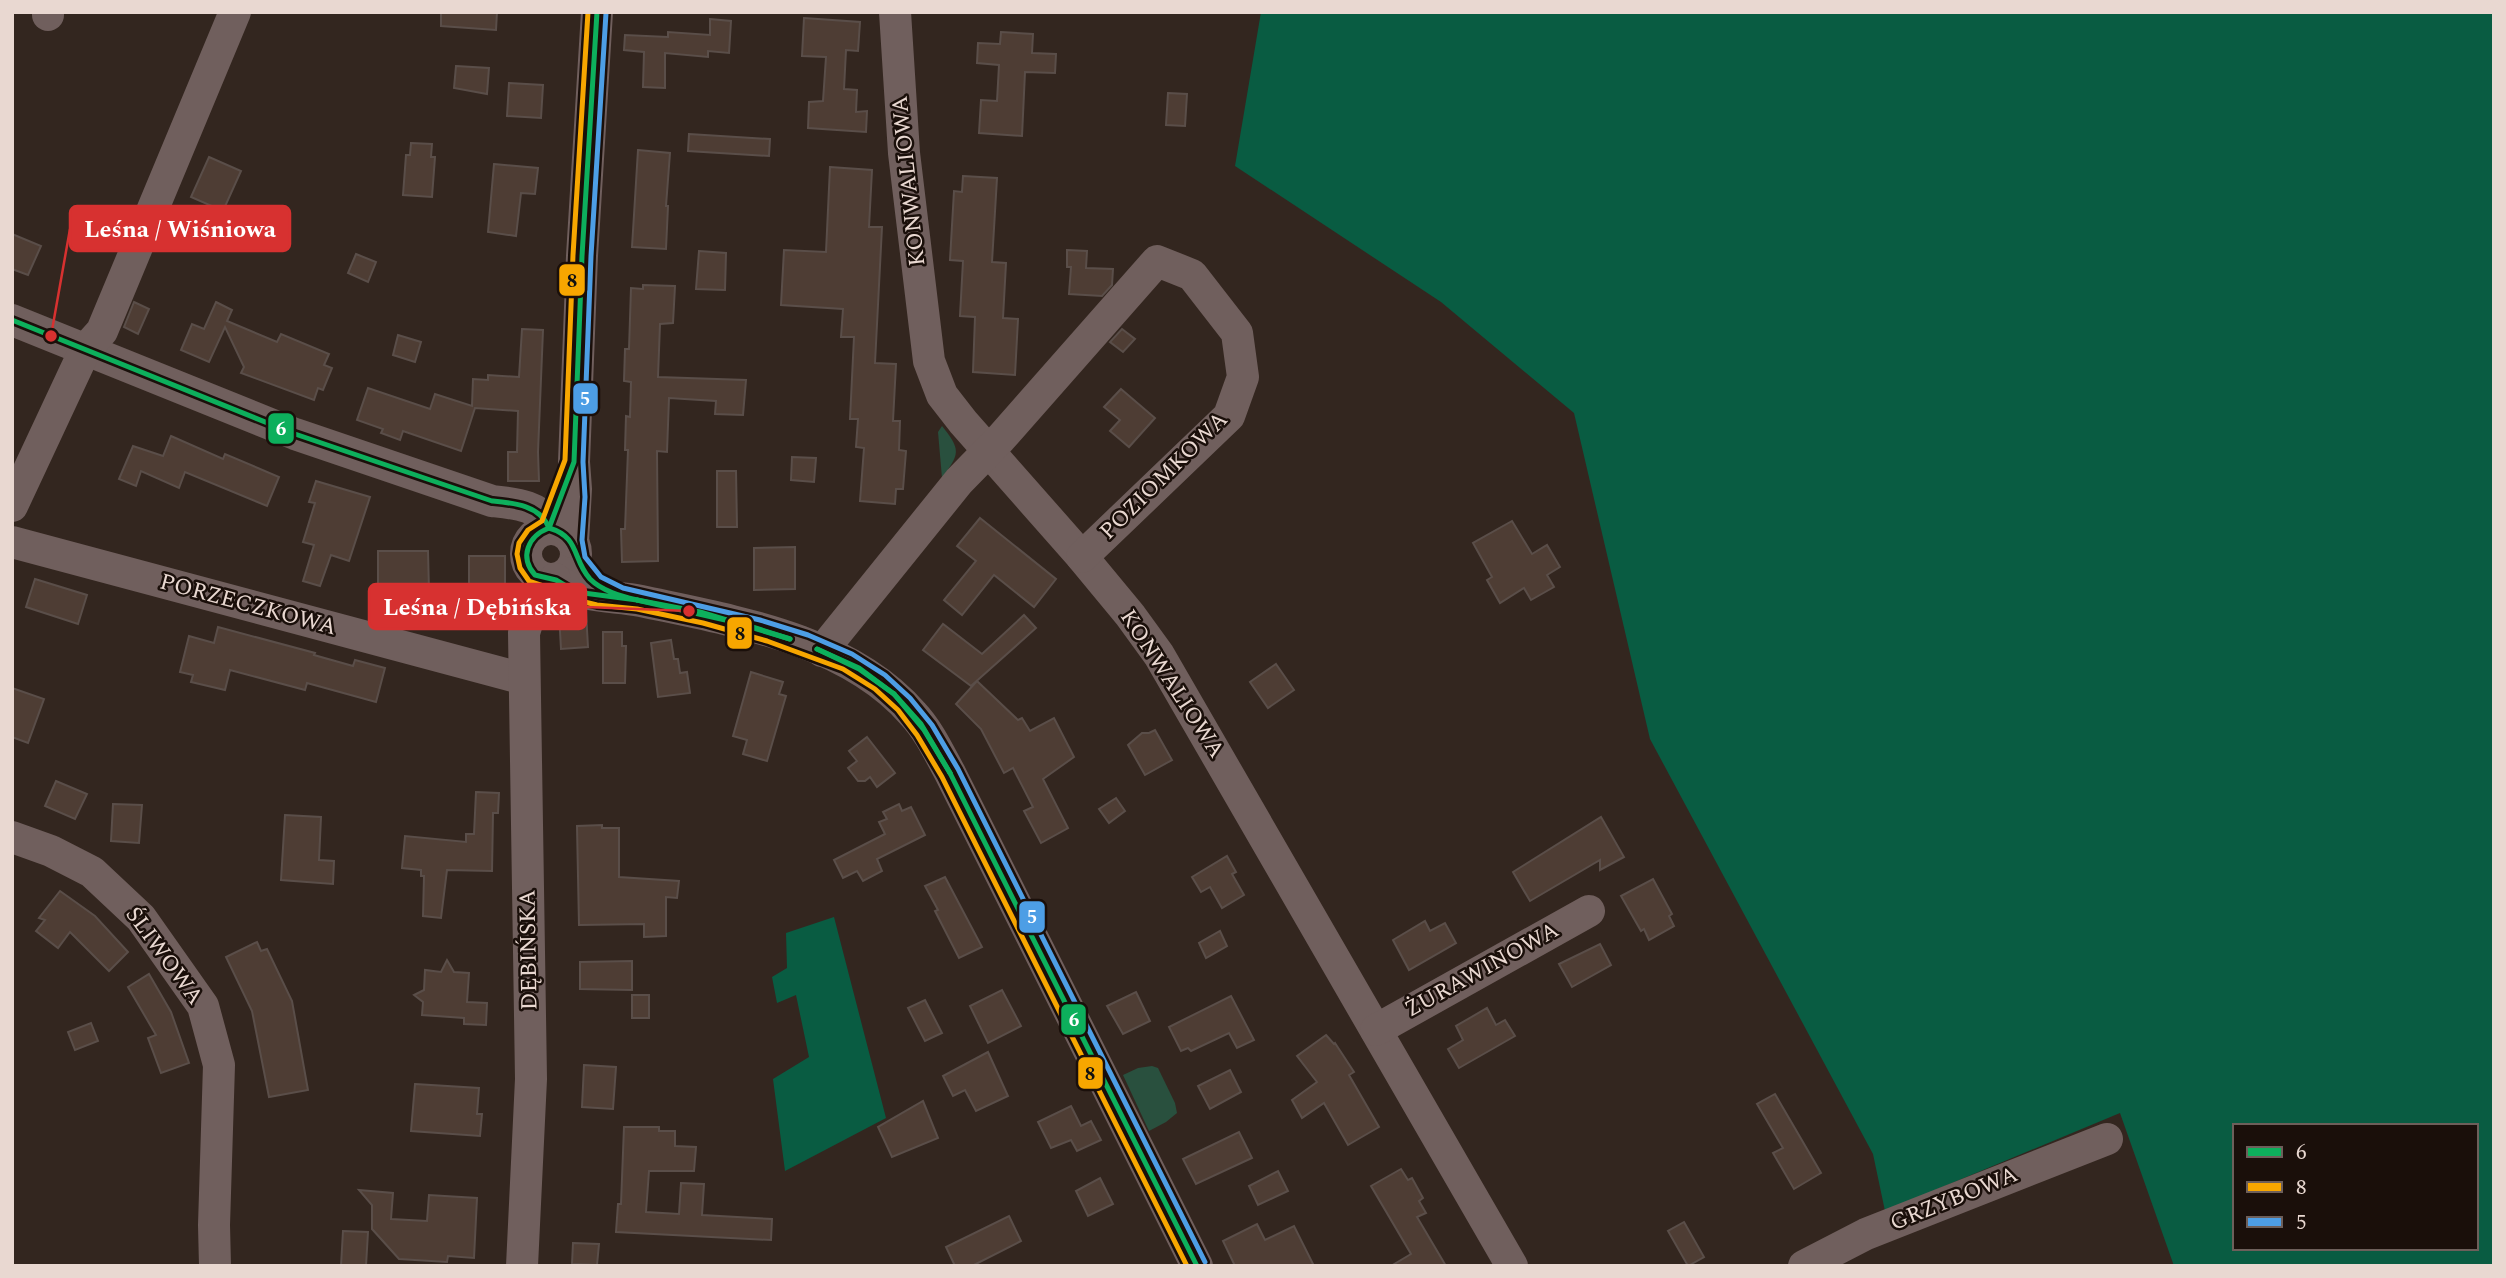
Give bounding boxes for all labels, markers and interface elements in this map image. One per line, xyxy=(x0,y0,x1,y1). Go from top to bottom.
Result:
street label: KONWALIOWA xyxy=(883,94,935,268)
callout: Leśna / Wiśniowa xyxy=(70,206,290,251)
text: Leśna / Wiśniowa xyxy=(84,212,277,248)
line badge: 8 xyxy=(558,263,586,297)
text: 8 xyxy=(567,267,577,296)
line badge: 5 xyxy=(572,382,599,415)
text: 5 xyxy=(580,385,590,414)
street label: POZIOMKOWA xyxy=(1092,404,1236,548)
line badge: 6 xyxy=(267,412,295,445)
text: 6 xyxy=(276,415,287,444)
street label: PORZECZKOWA xyxy=(156,565,340,645)
callout: Leśna / Dębińska xyxy=(369,584,586,629)
text: Leśna / Dębińska xyxy=(383,590,572,626)
street label: KONWALIOWA xyxy=(1111,603,1233,765)
line badge: 8 xyxy=(726,616,753,650)
text: 8 xyxy=(735,620,745,649)
street label: DĘBIŃSKA xyxy=(510,889,548,1011)
street label: ŚLIWOWA xyxy=(116,899,212,1013)
line badge: 5 xyxy=(1018,900,1046,934)
text: 5 xyxy=(1027,903,1037,932)
street label: ŻURAWINOWA xyxy=(1398,913,1566,1027)
line badge: 6 xyxy=(1060,1003,1087,1036)
text: 6 xyxy=(1069,1006,1080,1035)
line badge: 8 xyxy=(1077,1056,1104,1090)
text: 8 xyxy=(1085,1060,1095,1089)
legend xyxy=(2233,1124,2478,1250)
text: 6 xyxy=(2296,1137,2307,1169)
street label: GRZYBOWA xyxy=(1885,1157,2023,1241)
text: 8 xyxy=(2296,1172,2307,1204)
text: 5 xyxy=(2296,1207,2307,1239)

